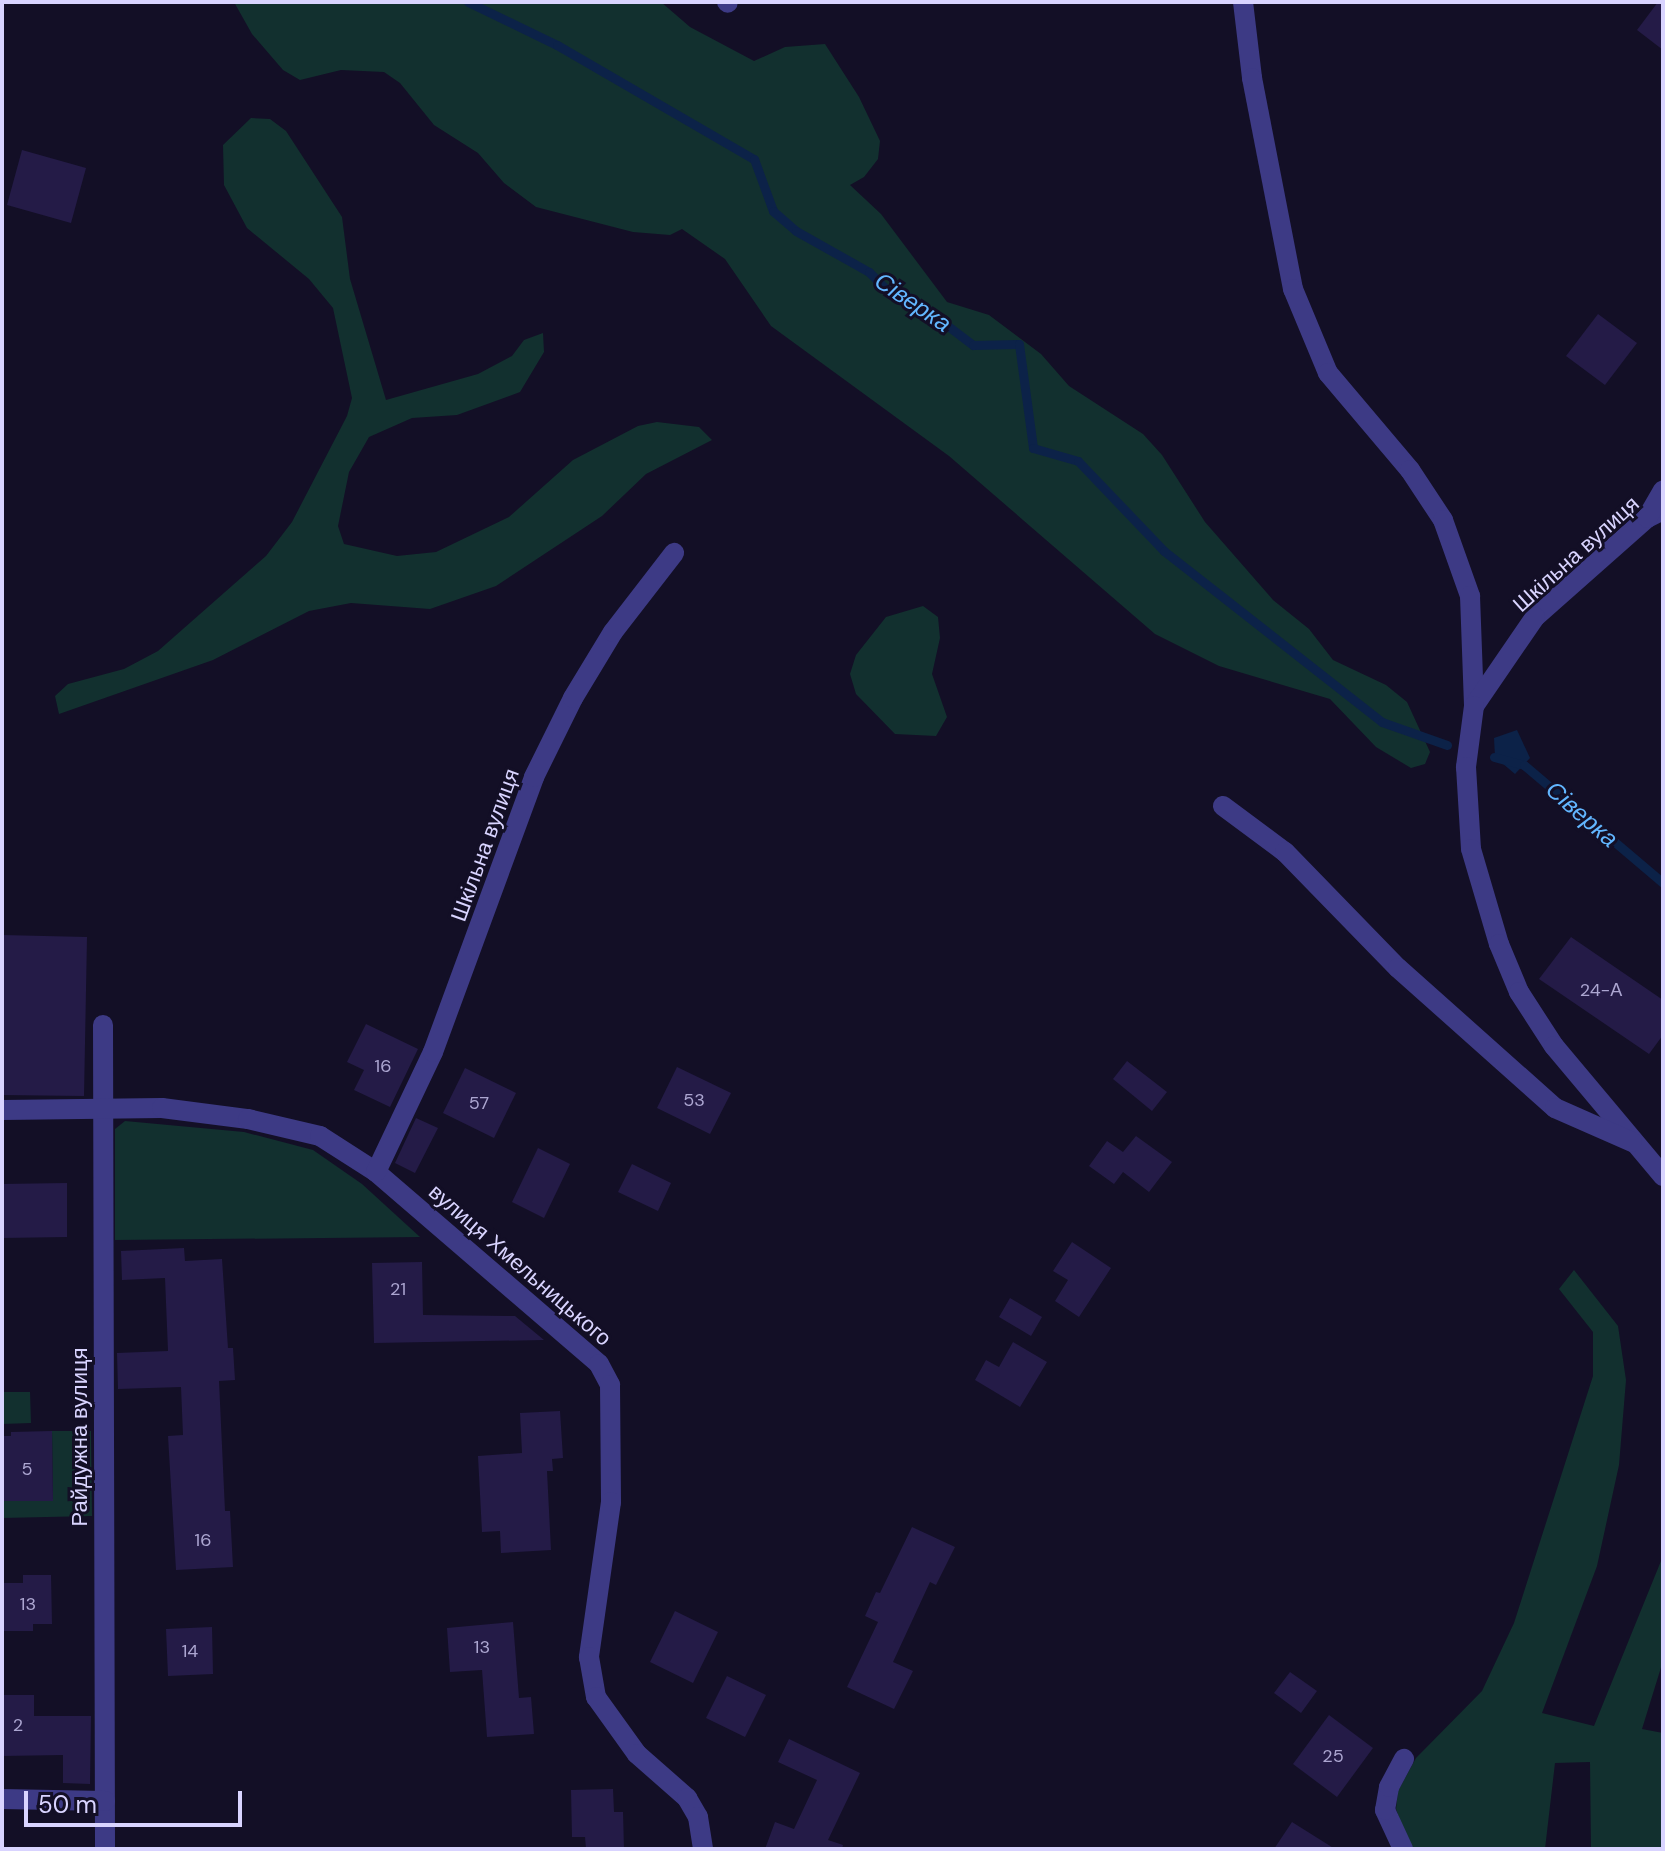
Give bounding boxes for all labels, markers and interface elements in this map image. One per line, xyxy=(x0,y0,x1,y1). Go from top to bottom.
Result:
water label: Сіверка xyxy=(869,266,957,338)
street label: Шкільна вулиця xyxy=(1508,490,1644,618)
street label: Шкільна вулиця xyxy=(445,765,525,925)
water label: Сіверка xyxy=(1540,775,1624,853)
house number: 24-А xyxy=(1580,979,1622,1001)
house number: 16 xyxy=(375,1055,391,1077)
house number: 53 xyxy=(683,1089,705,1111)
house number: 57 xyxy=(469,1092,489,1114)
street label: вулиця Хмельницького xyxy=(423,1179,617,1351)
house number: 21 xyxy=(390,1278,406,1300)
street label: Райдужна вулиця xyxy=(67,1348,93,1526)
house number: 5 xyxy=(22,1458,32,1480)
house number: 16 xyxy=(195,1529,211,1551)
house number: 13 xyxy=(20,1593,36,1615)
house number: 13 xyxy=(474,1636,490,1658)
house number: 14 xyxy=(182,1640,198,1662)
house number: 2 xyxy=(13,1714,23,1736)
house number: 25 xyxy=(1322,1745,1344,1767)
scale bar xyxy=(28,1775,246,1825)
text: 50 m xyxy=(38,1789,97,1820)

